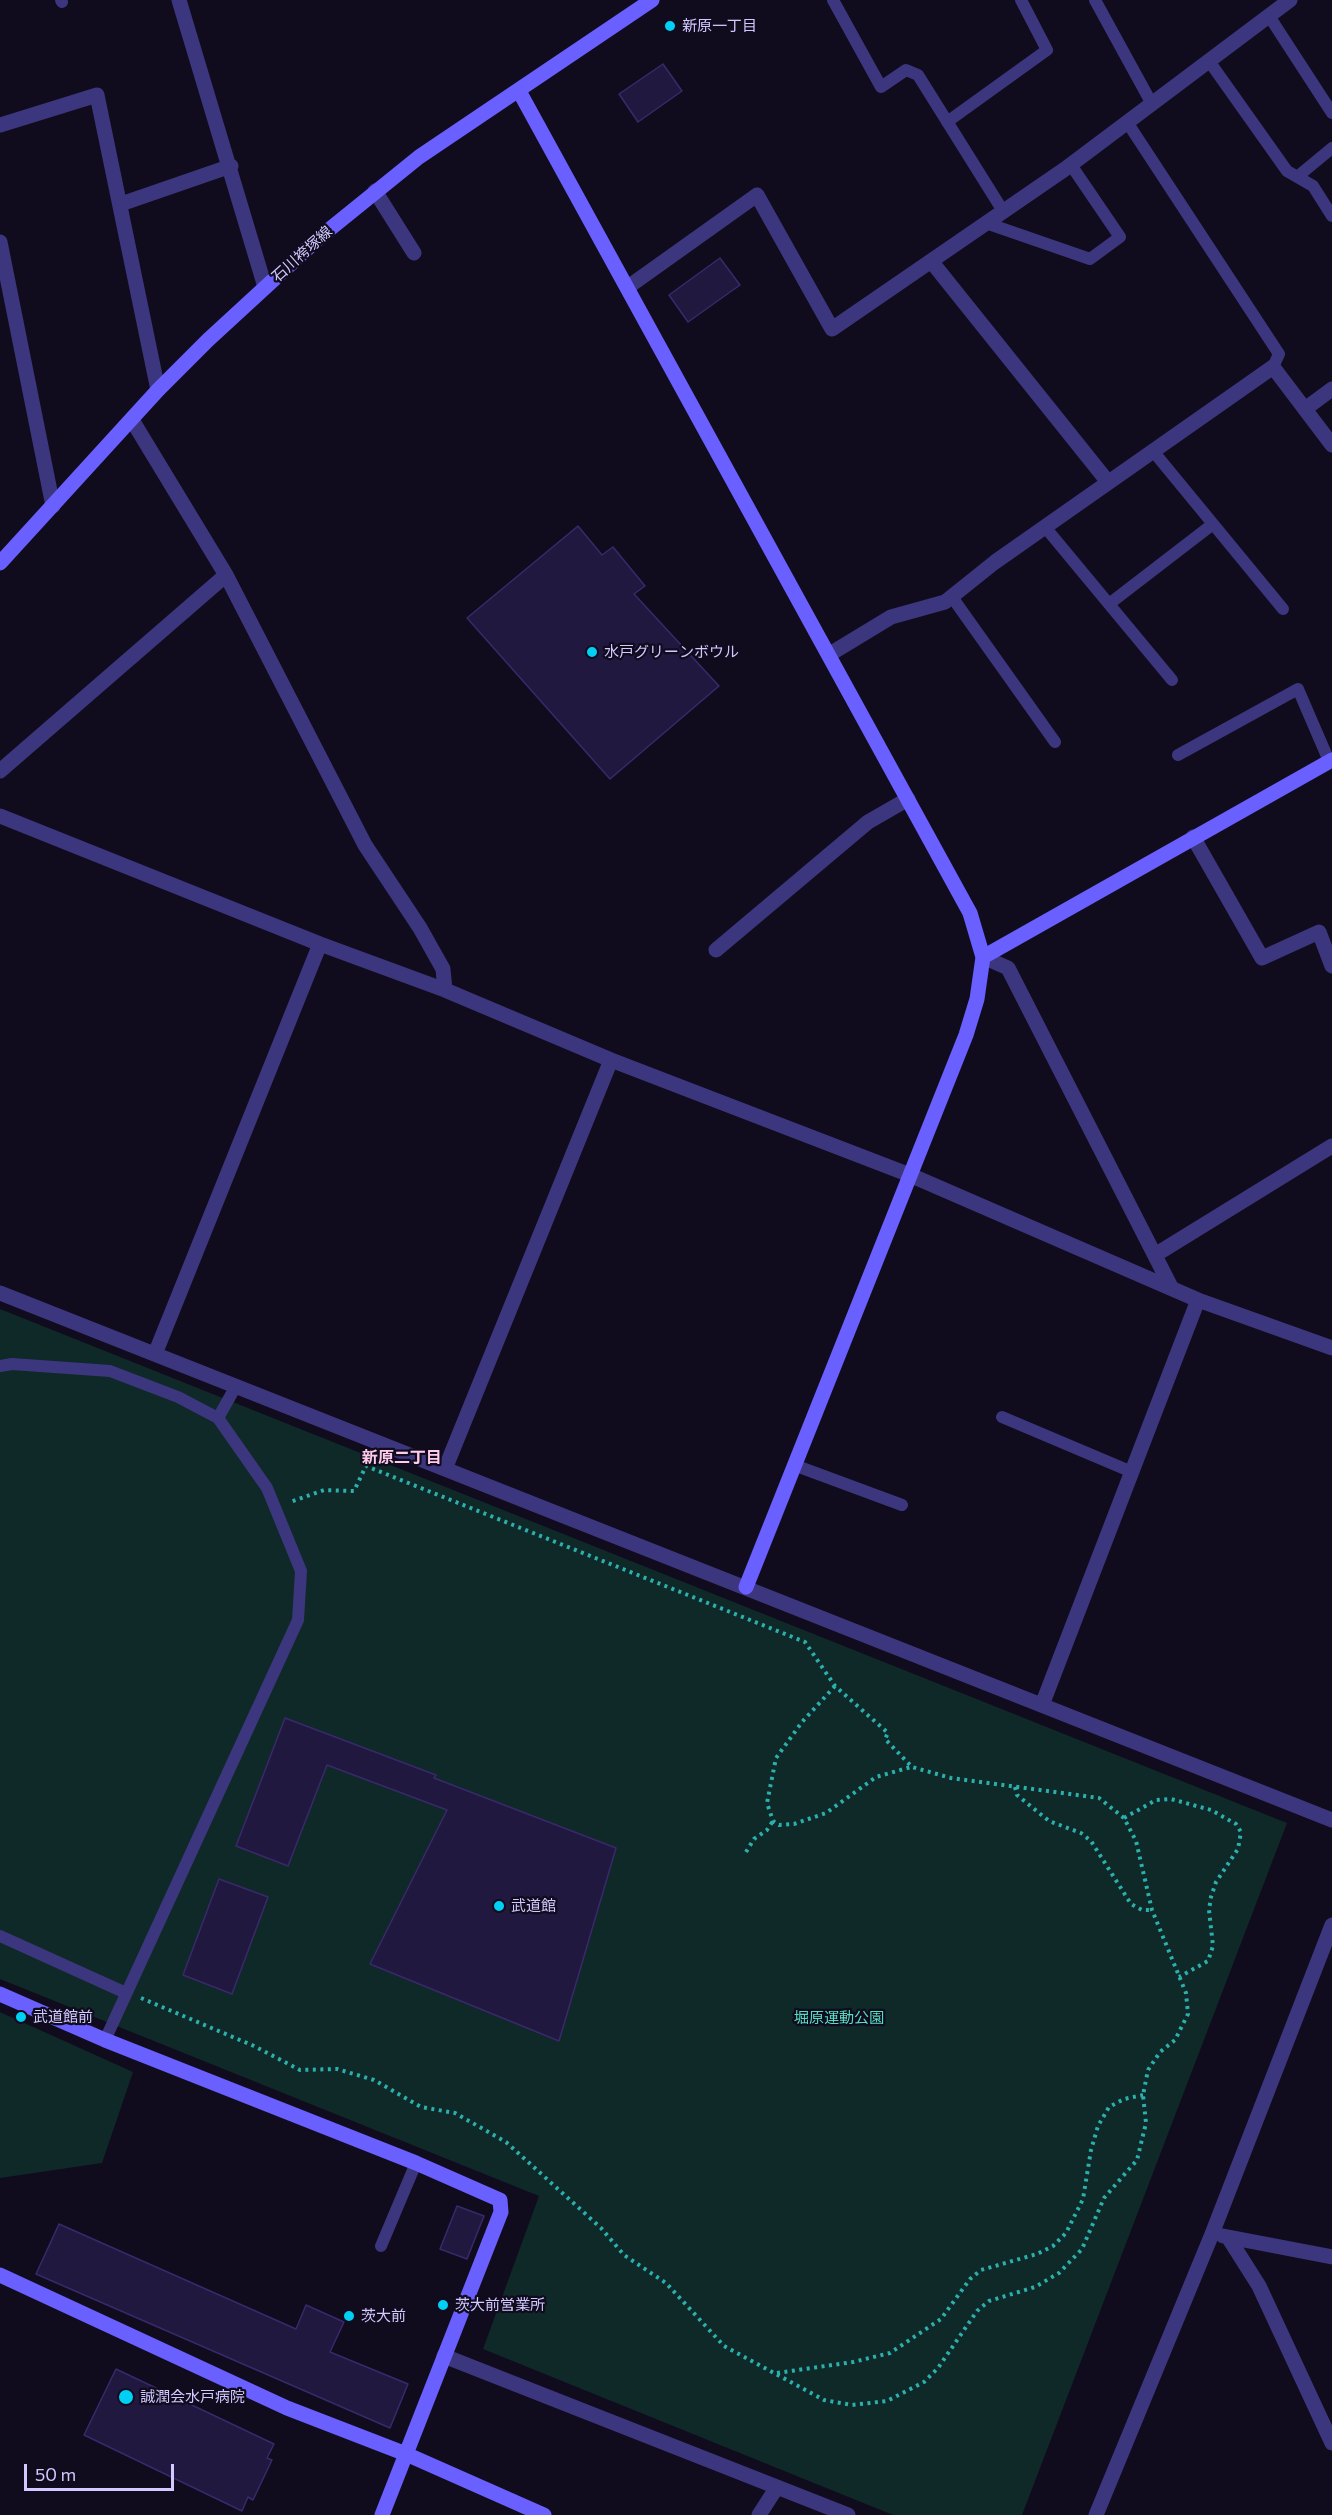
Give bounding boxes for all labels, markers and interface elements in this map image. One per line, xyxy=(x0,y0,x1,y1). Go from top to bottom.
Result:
place label: 新原一丁目 xyxy=(682,17,757,35)
marker: 新原一丁目 xyxy=(663,19,677,33)
street label: 石川袴塚線 xyxy=(268,222,336,286)
place label: 水戸グリーンボウル xyxy=(604,643,739,661)
marker: 水戸グリーンボウル xyxy=(585,645,599,659)
district label: 新原二丁目 xyxy=(362,1448,442,1468)
place label: 武道館 xyxy=(511,1897,556,1915)
marker: 武道館 xyxy=(492,1899,506,1913)
place label: 武道館前 xyxy=(33,2008,93,2026)
park label: 堀原運動公園 xyxy=(794,2009,884,2027)
marker: 武道館前 xyxy=(14,2010,28,2024)
place label: 茨大前営業所 xyxy=(455,2296,545,2314)
marker: 茨大前営業所 xyxy=(436,2298,450,2312)
place label: 茨大前 xyxy=(361,2307,406,2325)
marker: 茨大前 xyxy=(342,2309,356,2323)
marker: 誠潤会水戸病院 xyxy=(117,2388,135,2406)
place label: 誠潤会水戸病院 xyxy=(140,2388,245,2406)
scale bar xyxy=(27,2452,177,2490)
text: 50 m xyxy=(35,2463,76,2485)

